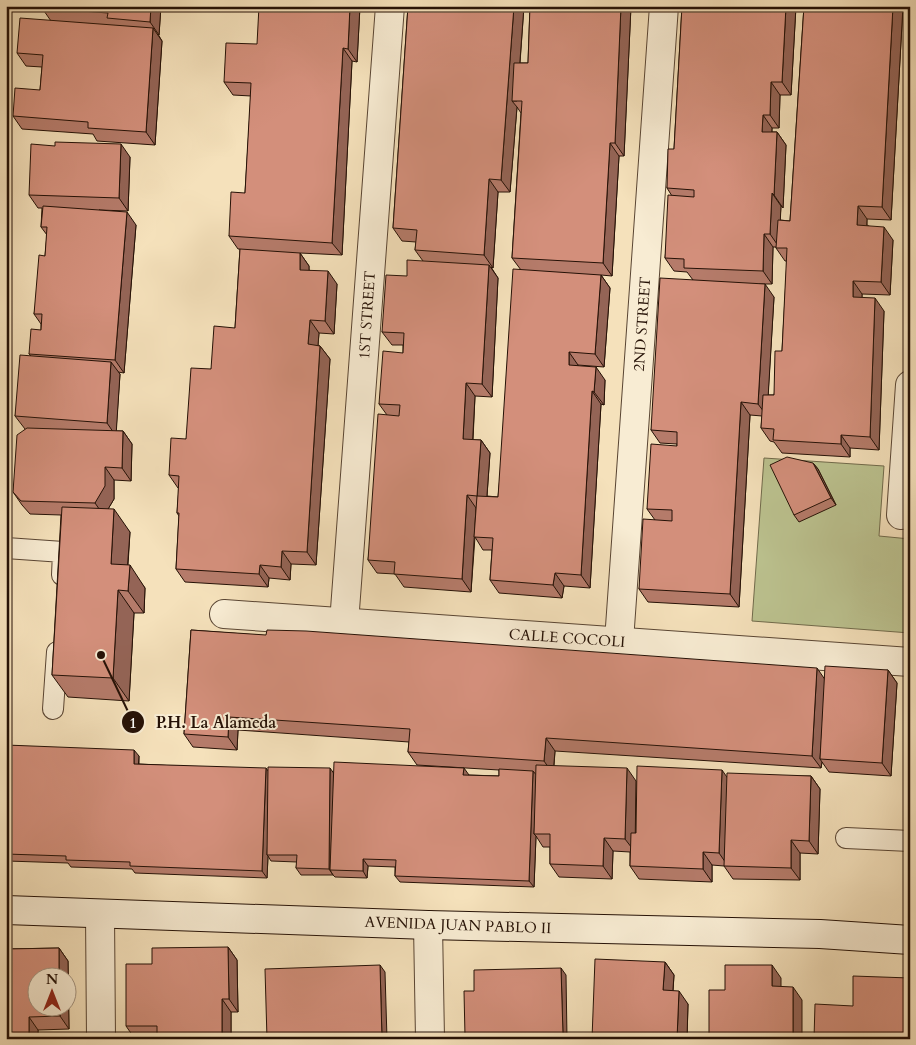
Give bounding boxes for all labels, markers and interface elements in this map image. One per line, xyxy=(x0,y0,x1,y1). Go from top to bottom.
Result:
street label: 1ST STREET xyxy=(354,270,380,360)
street label: 2ND STREET xyxy=(629,276,655,372)
street label: CALLE COCOLI xyxy=(508,624,626,652)
callout: P.H. La Alameda xyxy=(121,707,286,738)
text: P.H. La Alameda xyxy=(156,712,276,734)
text: 1 xyxy=(129,713,137,733)
street label: AVENIDA JUAN PABLO II xyxy=(364,912,552,938)
north arrow xyxy=(28,968,78,1018)
text: N xyxy=(46,970,58,989)

